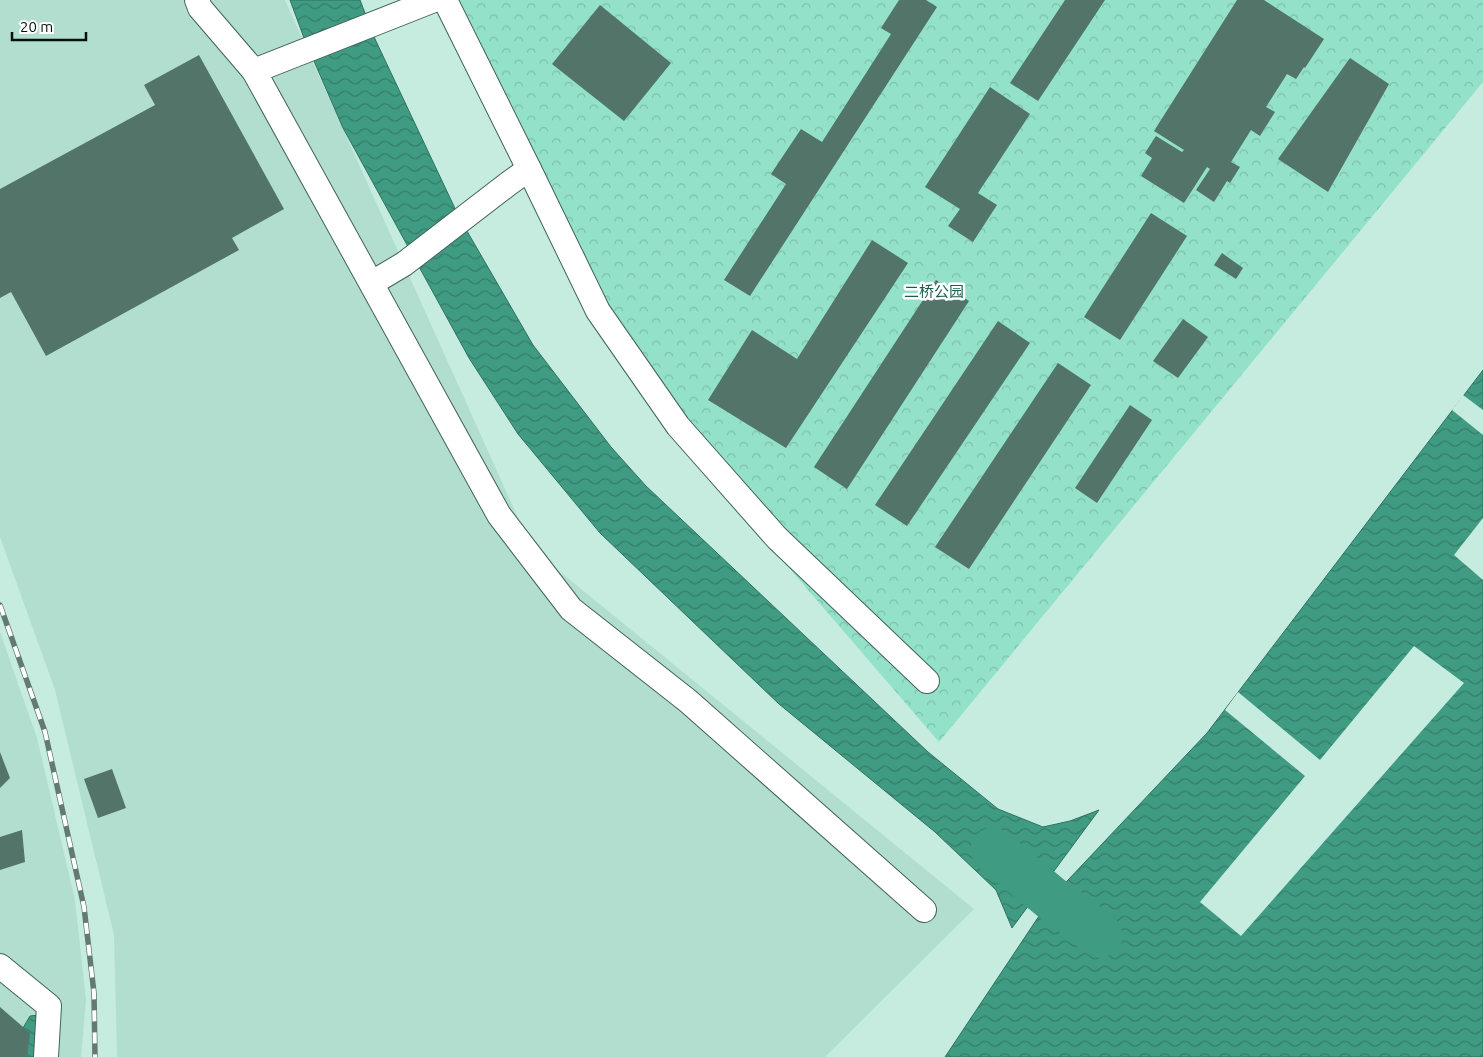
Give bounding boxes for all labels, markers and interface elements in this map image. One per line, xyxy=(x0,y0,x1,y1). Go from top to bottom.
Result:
scale bar xyxy=(12,10,86,42)
text: 20 m xyxy=(20,18,53,35)
park label: 二桥公园 xyxy=(904,283,964,300)

